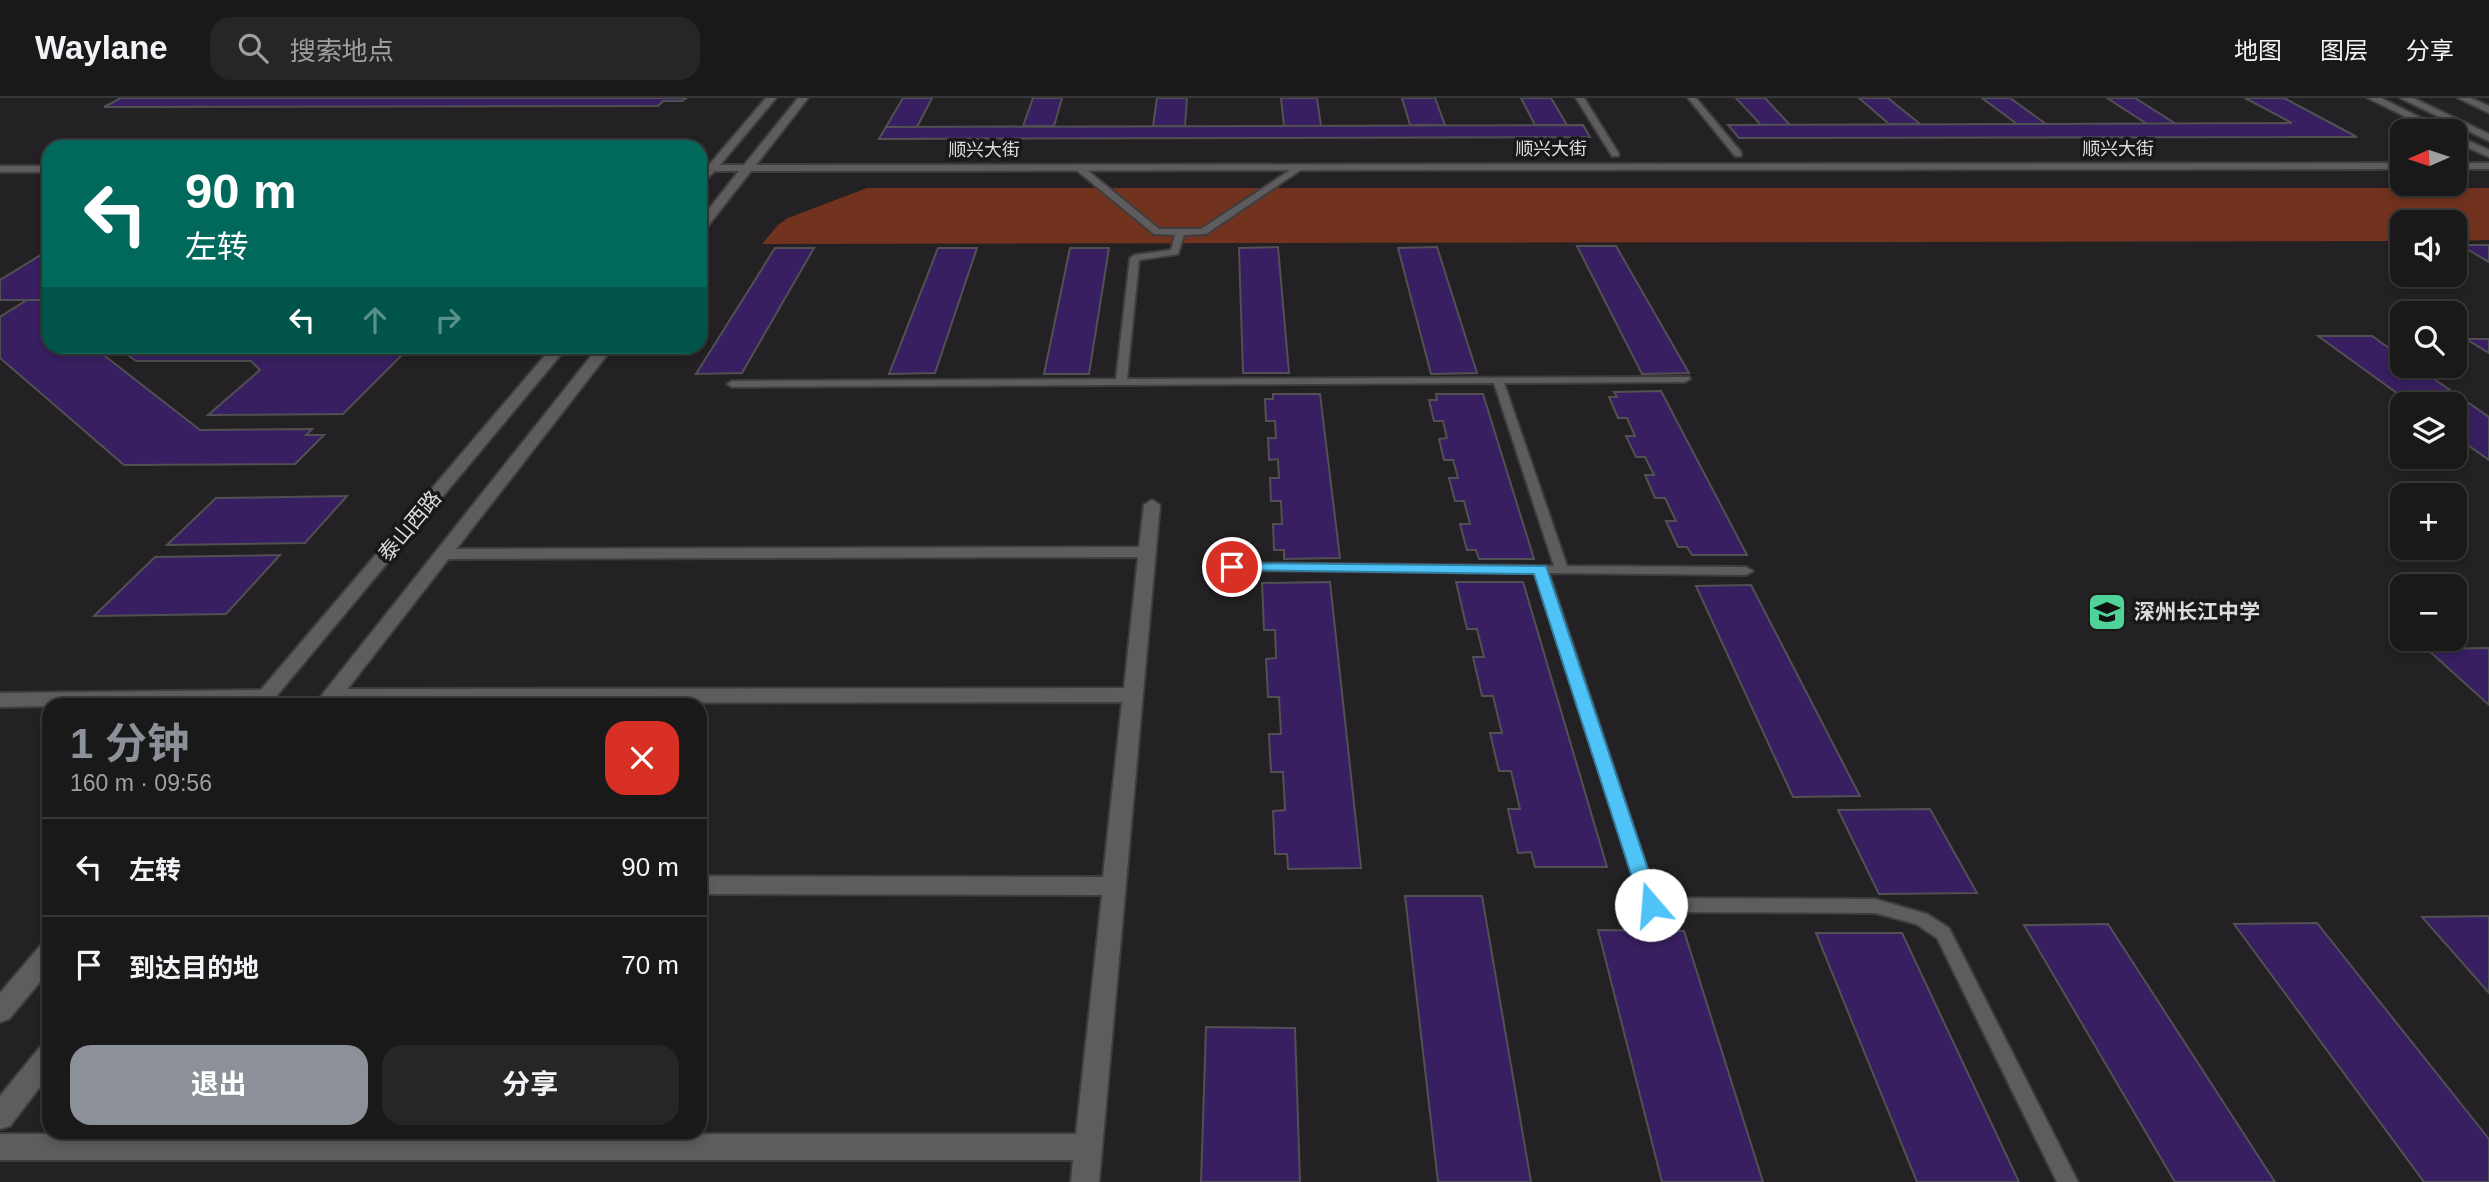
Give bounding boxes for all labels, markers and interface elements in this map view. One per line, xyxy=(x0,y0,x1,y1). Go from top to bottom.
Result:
search box xyxy=(210,17,700,80)
text: Waylane xyxy=(35,29,168,66)
icon: search xyxy=(234,29,272,67)
text: 搜索地点 xyxy=(290,36,394,66)
text: 地图 xyxy=(2234,37,2282,64)
text: 图层 xyxy=(2320,37,2368,64)
text: 分享 xyxy=(2406,37,2454,64)
north arrow xyxy=(2390,119,2468,196)
map controls xyxy=(2390,119,2467,651)
street label: 顺兴大街 xyxy=(1515,139,1587,159)
street label: 顺兴大街 xyxy=(2082,139,2154,159)
street label: 顺兴大街 xyxy=(948,140,1020,160)
text: 90 m xyxy=(185,164,297,218)
icon: left xyxy=(70,168,161,259)
button: sound xyxy=(2390,210,2467,287)
text: 左转 xyxy=(185,229,249,265)
icon: left xyxy=(283,301,321,339)
icon: ahead xyxy=(356,301,394,339)
icon: right xyxy=(429,301,467,339)
button: search xyxy=(2390,301,2467,378)
button: layers xyxy=(2390,392,2467,469)
button: + xyxy=(2390,483,2467,560)
street label: 泰山西路 xyxy=(374,486,445,565)
pin xyxy=(1202,537,1262,597)
icon: arrive xyxy=(1213,548,1251,586)
button: − xyxy=(2390,574,2467,651)
school or university icon: 深州长江中学 xyxy=(2086,591,2128,633)
place label: 深州长江中学 xyxy=(2134,600,2260,623)
text: 1 分钟 xyxy=(70,720,189,767)
button: close xyxy=(605,721,679,795)
text: 160 m · 09:56 xyxy=(70,770,212,796)
icon: left xyxy=(70,848,108,886)
text: 90 m xyxy=(621,852,679,882)
text: 左转 xyxy=(129,855,181,885)
position arrow xyxy=(1614,868,1688,942)
icon: arrive xyxy=(70,946,108,984)
text: 70 m xyxy=(621,950,679,980)
text: 到达目的地 xyxy=(129,953,259,983)
button: 退出 xyxy=(70,1045,368,1125)
button: 分享 xyxy=(382,1045,679,1125)

